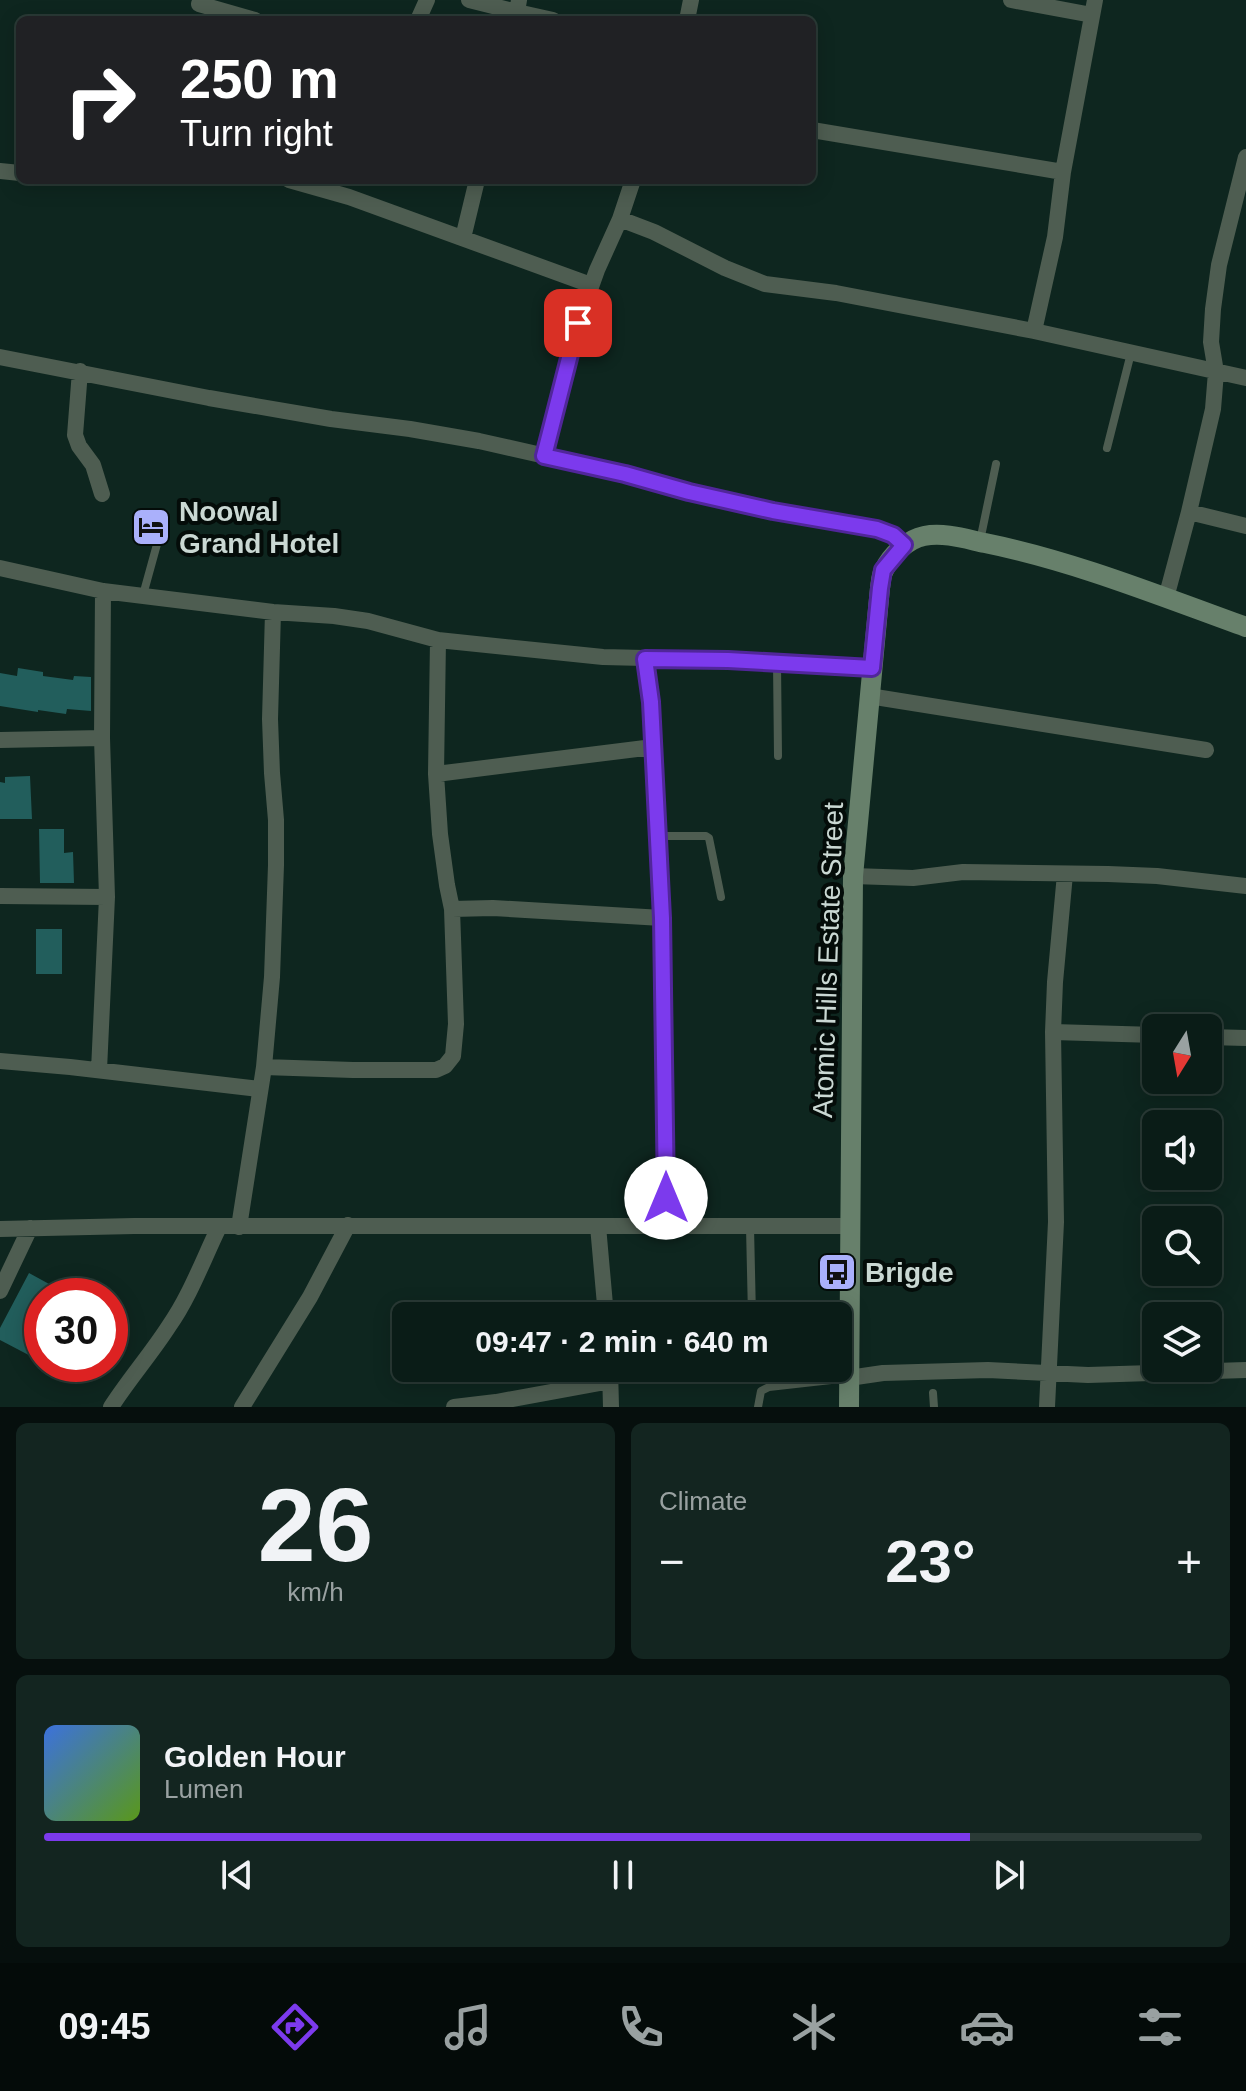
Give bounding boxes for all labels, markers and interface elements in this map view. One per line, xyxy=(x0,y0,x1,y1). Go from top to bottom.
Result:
text: 250 m xyxy=(180,47,339,110)
icon: right xyxy=(48,48,152,152)
text: Turn right xyxy=(180,113,333,154)
pin xyxy=(544,289,612,357)
icon: arrive xyxy=(556,301,600,345)
place label: Noowal Grand Hotel xyxy=(179,496,339,559)
hotel icon: Noowal Grand Hotel xyxy=(130,506,172,548)
street label: Atomic Hills Estate Street xyxy=(807,801,849,1118)
north arrow xyxy=(1142,1014,1222,1094)
map controls xyxy=(1142,1014,1222,1382)
button: sound xyxy=(1142,1110,1222,1190)
position arrow xyxy=(624,1156,708,1240)
button: search xyxy=(1142,1206,1222,1286)
bus stop icon: Brigde xyxy=(816,1251,858,1293)
place label: Brigde xyxy=(865,1257,954,1288)
speed limit sign: 30 xyxy=(24,1278,128,1382)
button: layers xyxy=(1142,1302,1222,1382)
text: 09:47 · 2 min · 640 m xyxy=(475,1325,769,1358)
text: 26 xyxy=(258,1467,373,1583)
text: Climate xyxy=(659,1486,747,1516)
text: 23° xyxy=(885,1528,976,1595)
text: − xyxy=(659,1537,685,1586)
text: + xyxy=(1176,1537,1202,1586)
text: km/h xyxy=(287,1577,344,1607)
text: Golden Hour xyxy=(164,1740,346,1773)
text: Lumen xyxy=(164,1774,244,1804)
icon: previous xyxy=(215,1853,259,1897)
icon: pause xyxy=(601,1853,645,1897)
icon: next xyxy=(987,1853,1031,1897)
icon: directions xyxy=(267,1999,323,2055)
icon: music xyxy=(440,1999,496,2055)
icon: phone xyxy=(613,1999,669,2055)
icon: climate xyxy=(786,1999,842,2055)
icon: car xyxy=(959,1999,1015,2055)
icon: filters xyxy=(1132,1999,1188,2055)
text: 09:45 xyxy=(58,2006,151,2047)

